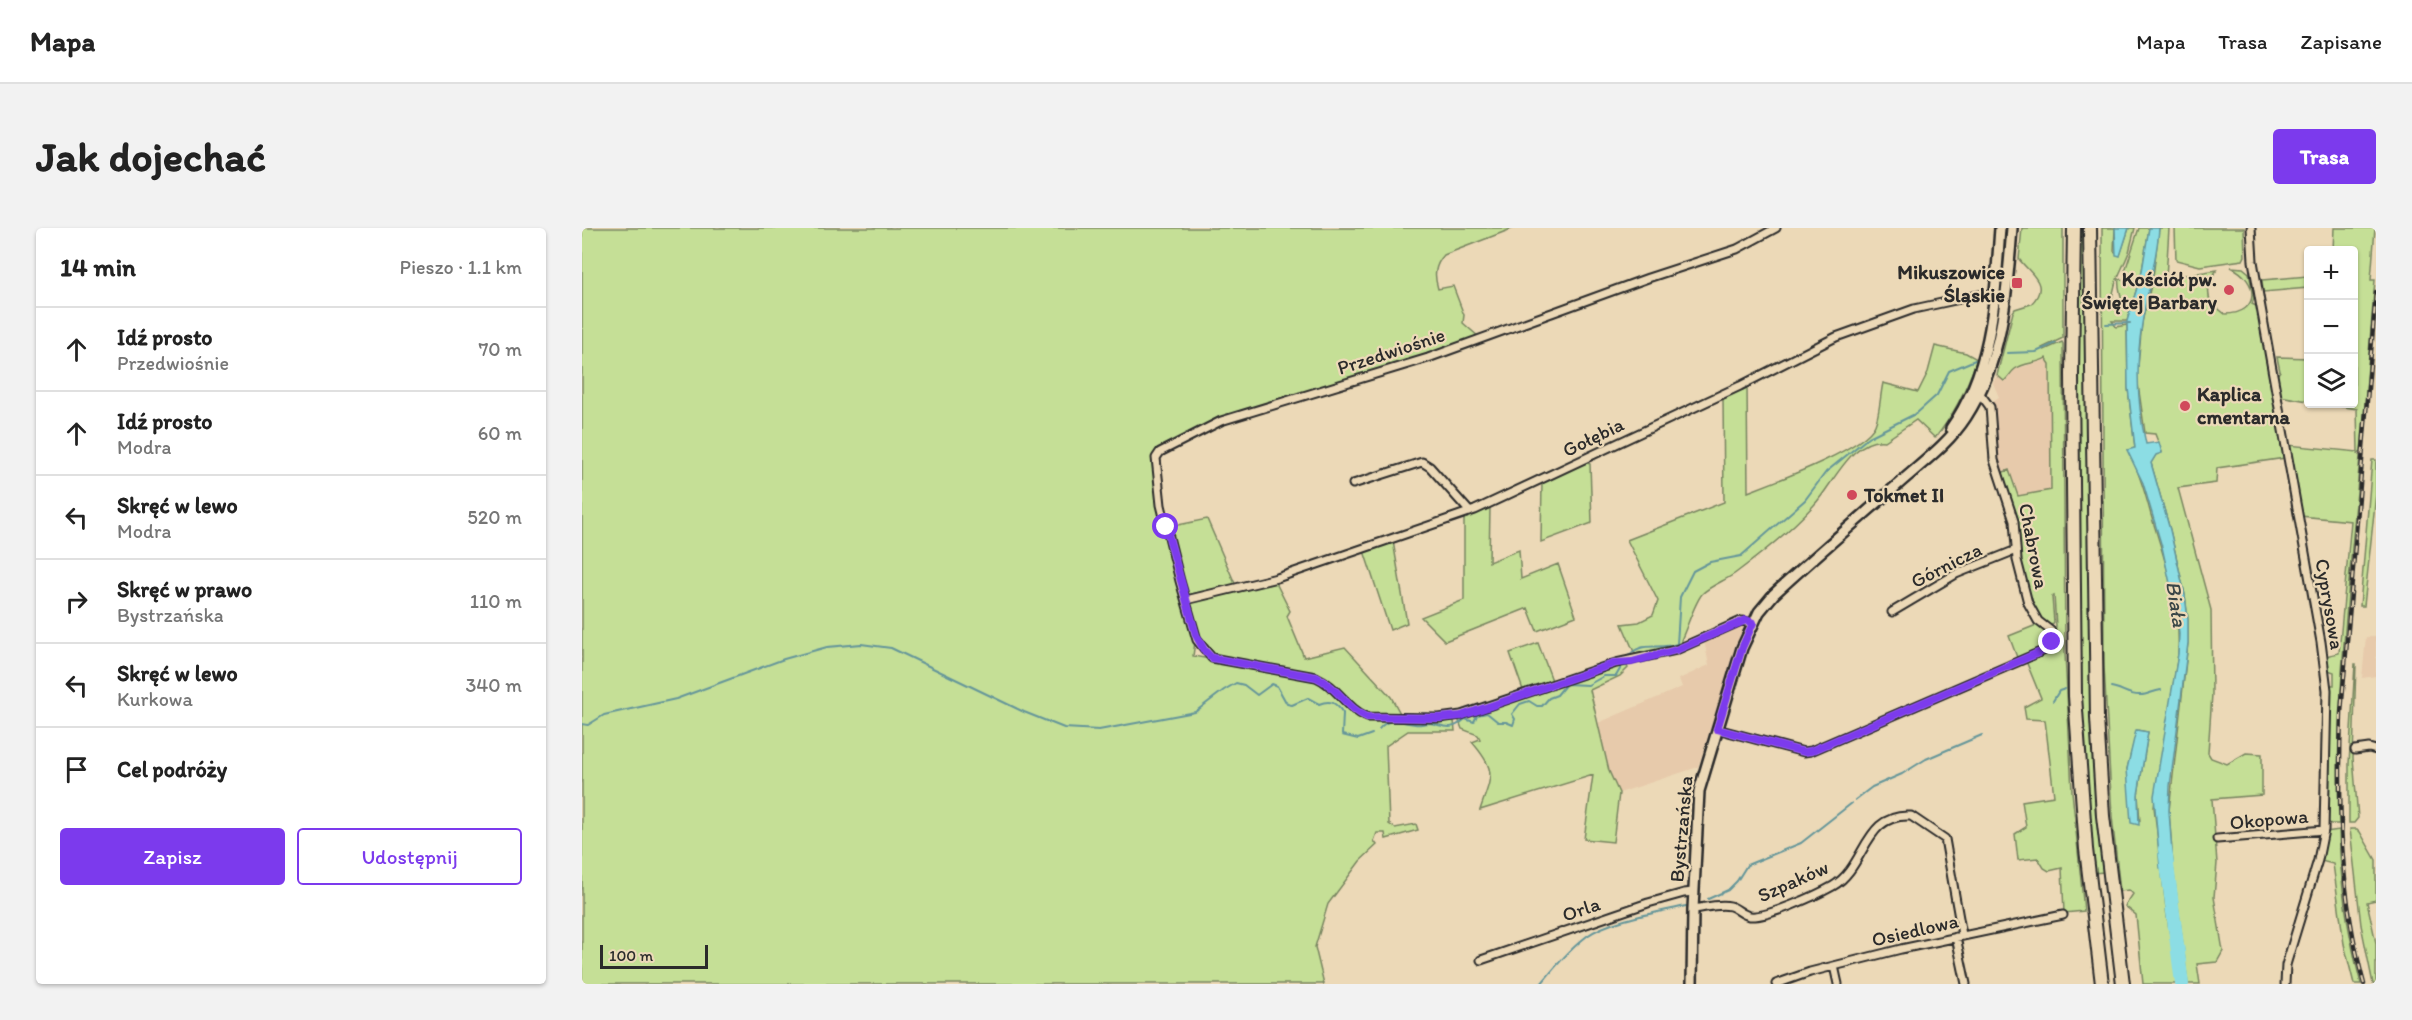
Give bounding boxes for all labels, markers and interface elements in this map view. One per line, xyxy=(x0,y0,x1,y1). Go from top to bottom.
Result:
text: Mapa xyxy=(30,24,95,58)
text: Mapa xyxy=(2136,29,2185,54)
text: Trasa xyxy=(2218,29,2267,54)
text: Zapisane xyxy=(2300,29,2382,54)
button: Trasa xyxy=(2273,129,2376,184)
text: Jak dojechać xyxy=(36,131,266,182)
map controls xyxy=(2304,246,2358,408)
button: + xyxy=(2304,246,2358,300)
text: 14 min xyxy=(60,251,136,283)
text: Pieszo · 1.1 km xyxy=(400,255,522,279)
place label: Mikuszowice Śląskie xyxy=(1897,260,2005,308)
place label: Kościół pw. Świętej Barbary xyxy=(2082,267,2218,315)
marker: Mikuszowice Śląskie xyxy=(2010,276,2024,290)
marker: Kościół pw. Świętej Barbary xyxy=(2222,283,2236,297)
button: − xyxy=(2304,300,2358,354)
street label: Przedwiośnie xyxy=(1334,322,1448,380)
text: Idź prosto xyxy=(117,324,213,351)
icon: ahead xyxy=(60,333,93,366)
text: 70 m xyxy=(478,337,522,361)
text: Przedwiośnie xyxy=(117,351,229,375)
button: layers xyxy=(2304,354,2358,408)
place label: Kaplica cmentarna xyxy=(2197,382,2291,429)
marker: Kaplica cmentarna xyxy=(2178,399,2192,413)
text: Idź prosto xyxy=(117,408,213,435)
street label: Gołębia xyxy=(1558,412,1628,462)
icon: ahead xyxy=(60,417,93,450)
text: 60 m xyxy=(478,421,522,445)
text: Modra xyxy=(117,435,171,459)
place label: Tokmet II xyxy=(1863,483,1944,507)
marker: Tokmet II xyxy=(1845,488,1859,502)
text: Skręć w lewo xyxy=(117,492,238,519)
icon: left xyxy=(60,501,93,534)
street label: Chabrowa xyxy=(2014,501,2054,591)
text: 520 m xyxy=(467,505,522,529)
route start xyxy=(1152,513,1178,539)
text: Modra xyxy=(117,519,171,543)
street label: Górnicza xyxy=(1907,537,1986,593)
street label: Cyprysowa xyxy=(2310,557,2350,651)
text: Skręć w prawo xyxy=(117,576,252,603)
water label: Biała xyxy=(2161,579,2193,629)
icon: right xyxy=(60,585,93,618)
text: 110 m xyxy=(470,589,522,613)
text: Bystrzańska xyxy=(117,603,224,627)
route end xyxy=(2038,628,2064,654)
text: Skręć w lewo xyxy=(117,660,238,687)
icon: left xyxy=(60,669,93,702)
text: 340 m xyxy=(465,673,522,697)
text: Kurkowa xyxy=(117,687,193,711)
icon: arrive xyxy=(60,753,93,786)
text: Cel podróży xyxy=(117,756,227,783)
street label: Bystrzańska xyxy=(1664,775,1698,883)
street label: Okopowa xyxy=(2229,804,2310,834)
button: Zapisz xyxy=(60,828,285,885)
button: Udostępnij xyxy=(297,828,522,885)
street label: Szpaków xyxy=(1754,855,1832,907)
street label: Orla xyxy=(1559,891,1604,927)
street label: Osiedlowa xyxy=(1869,908,1961,952)
scale bar xyxy=(600,942,708,970)
text: 100 m xyxy=(609,946,653,965)

